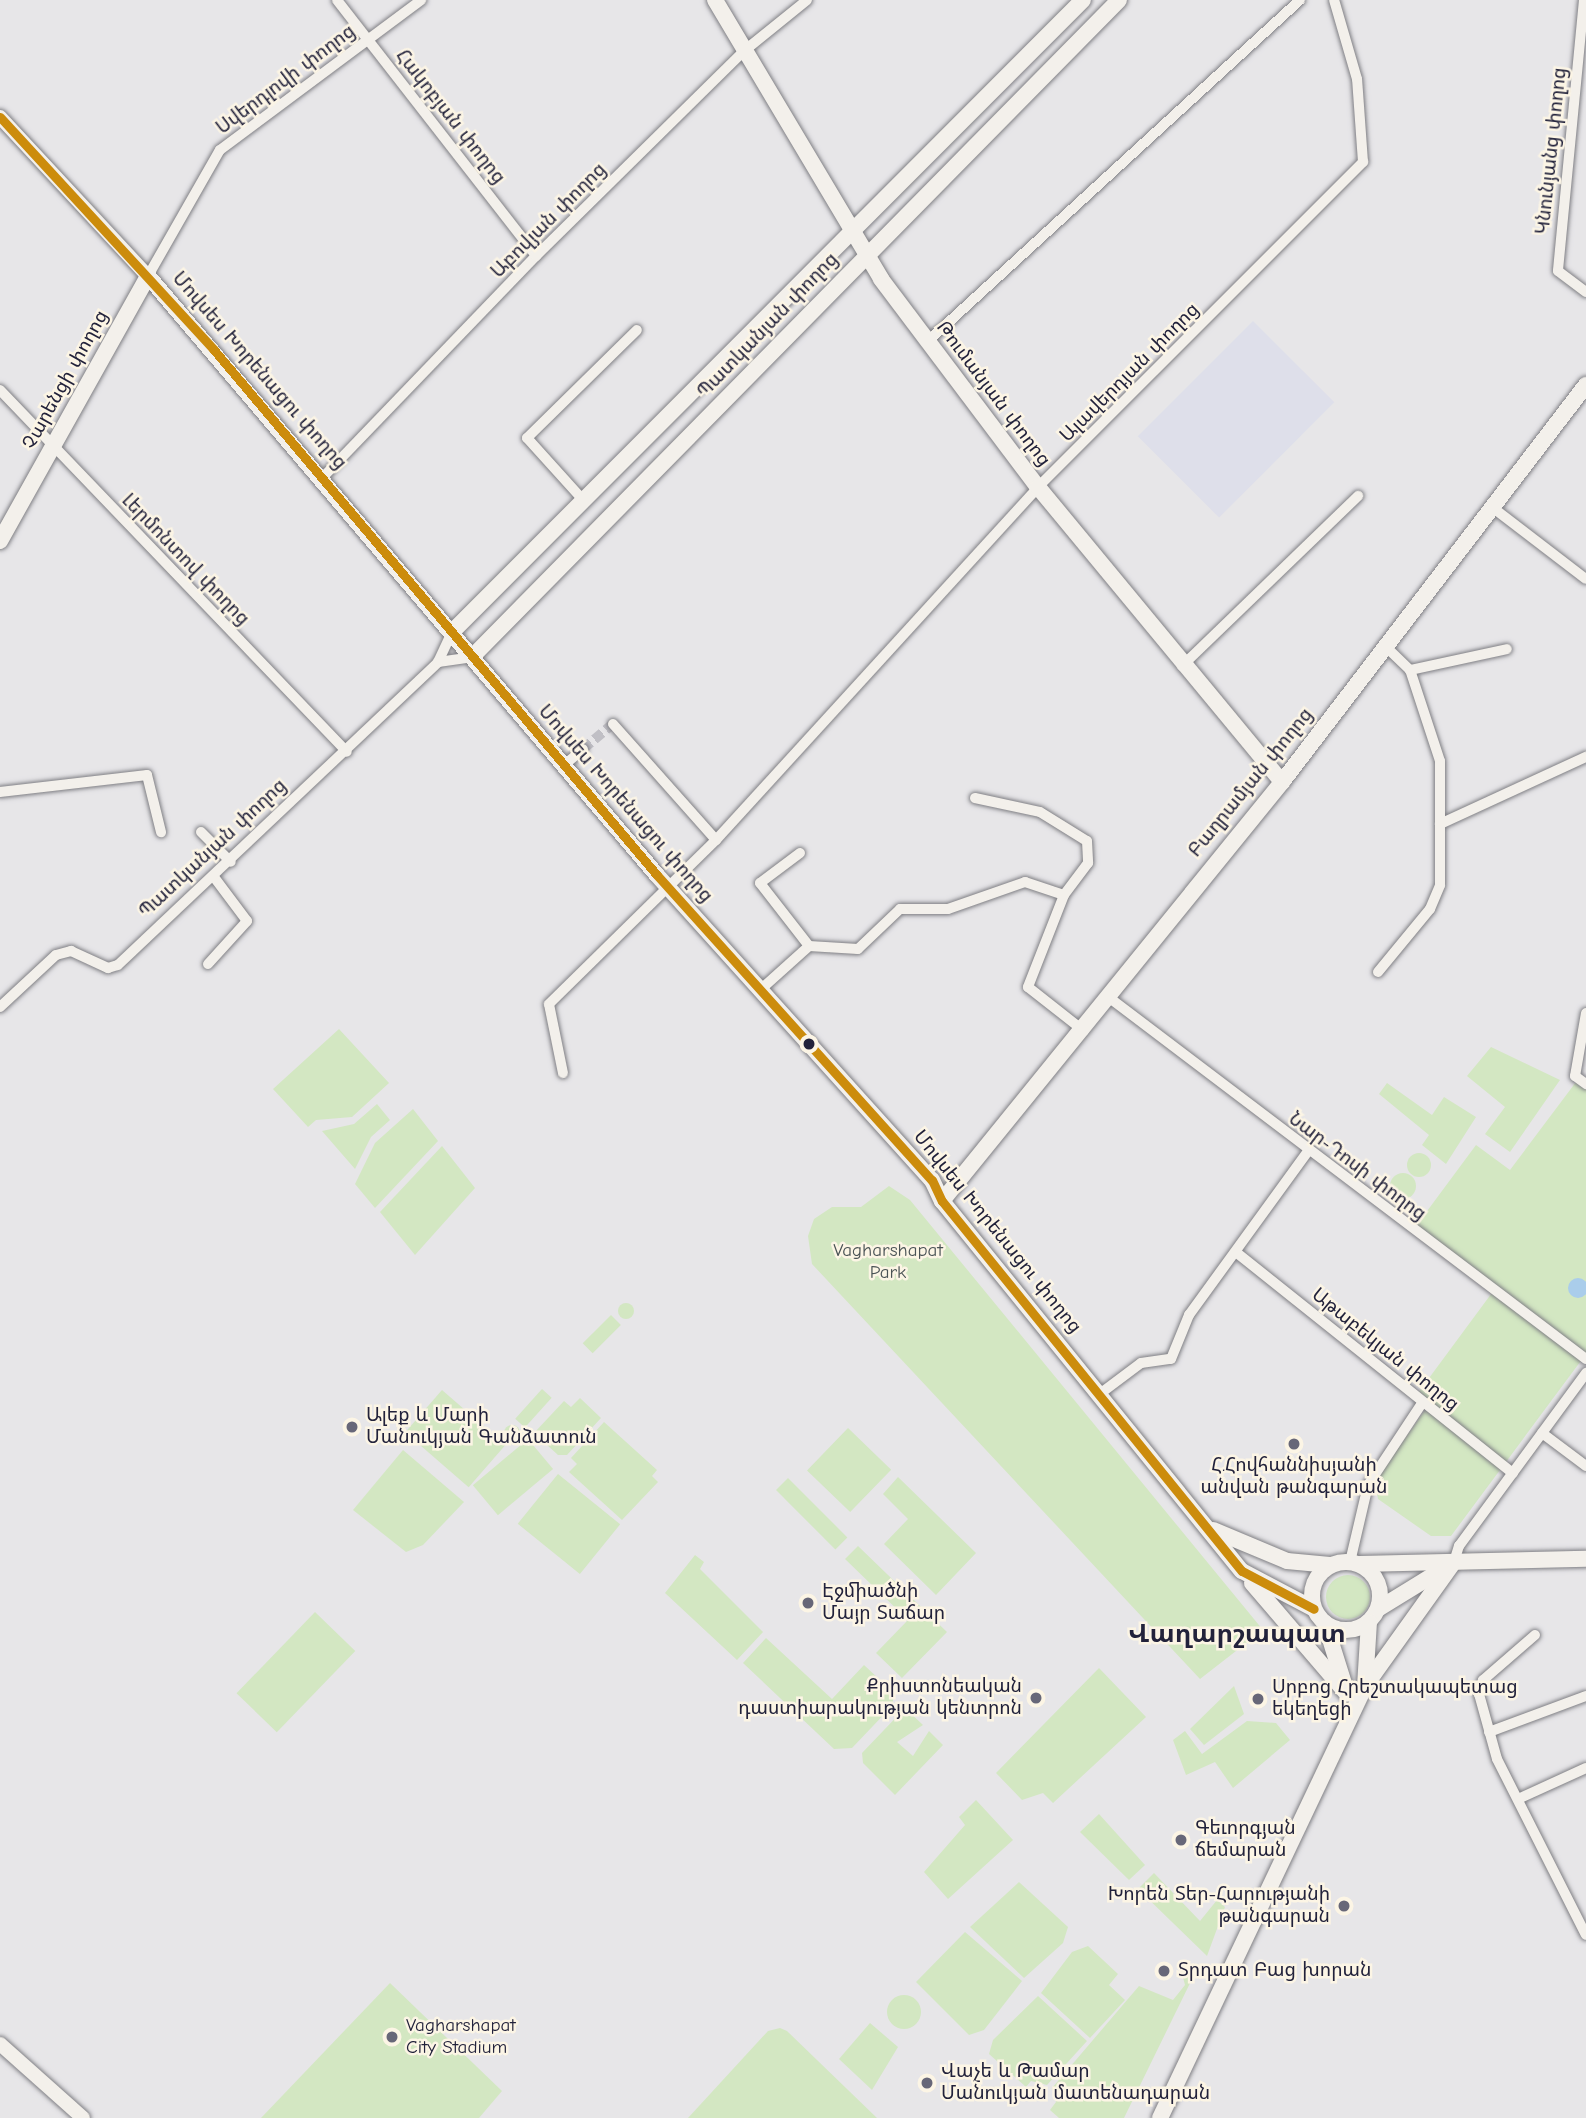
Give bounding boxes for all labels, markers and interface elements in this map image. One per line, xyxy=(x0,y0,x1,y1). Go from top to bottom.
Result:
street label: Սվերդլովի փողոց xyxy=(212,20,360,140)
street label: Հակոբյան փողոց xyxy=(390,45,510,189)
street label: Կնունյանց փողոց xyxy=(1532,66,1572,236)
street label: Աբովյան փողոց xyxy=(487,159,611,283)
street label: Պատկանյան փողոց xyxy=(693,249,843,403)
street label: Մովսես Խորենացու փողոց xyxy=(167,268,351,474)
street label: Ալավերդյան փողոց xyxy=(1056,299,1204,447)
street label: Չարենցի փողոց xyxy=(18,307,114,453)
street label: Թումանյան փողոց xyxy=(931,317,1055,471)
street label: Լերմոնտով փողոց xyxy=(116,489,254,631)
street label: Մովսես Խորենացու փողոց xyxy=(533,701,717,907)
street label: Բաղրամյան փողոց xyxy=(1184,704,1318,862)
street label: Պատկանյան փողոց xyxy=(135,775,291,923)
unlabelled marker xyxy=(802,1037,816,1051)
street label: Նար-Դոսի փողոց xyxy=(1284,1108,1430,1226)
street label: Մովսես Խորենացու փողոց xyxy=(908,1126,1086,1338)
park label: Vagharshapat Park xyxy=(833,1240,943,1284)
street label: Աթաբեկյան փողոց xyxy=(1307,1284,1463,1416)
place label: Ալեք և Մարի Մանուկյան Գանձատուն xyxy=(366,1405,597,1449)
marker: Ալեք և Մարի Մանուկյան Գանձատուն xyxy=(344,1419,360,1435)
marker: Հ.Հովհաննիսյանի անվան թանգարան xyxy=(1286,1436,1302,1452)
place label: Հ.Հովհաննիսյանի անվան թանգարան xyxy=(1201,1455,1387,1499)
place label: Էջմիածնի Մայր Տաճար xyxy=(822,1581,945,1625)
marker: Էջմիածնի Մայր Տաճար xyxy=(800,1595,816,1611)
district label: Վաղարշապատ xyxy=(1128,1619,1346,1651)
place label: Քրիստոնեական դաստիարակության կենտրոն xyxy=(738,1676,1022,1720)
place label: Սրբոց Հրեշտակապետաց եկեղեցի xyxy=(1272,1677,1518,1721)
marker: Քրիստոնեական դաստիարակության կենտրոն xyxy=(1028,1690,1044,1706)
marker: Սրբոց Հրեշտակապետաց եկեղեցի xyxy=(1250,1691,1266,1707)
place label: Գեւորգյան ճեմարան xyxy=(1195,1818,1296,1862)
marker: Գեւորգյան ճեմարան xyxy=(1173,1832,1189,1848)
place label: Խորեն Տեր-Հարությանի թանգարան xyxy=(1108,1884,1330,1928)
marker: Խորեն Տեր-Հարությանի թանգարան xyxy=(1336,1898,1352,1914)
place label: Տրդատ Բաց խորան xyxy=(1178,1960,1371,1982)
marker: Տրդատ Բաց խորան xyxy=(1156,1963,1172,1979)
place label: Vagharshapat City Stadium xyxy=(406,2015,516,2059)
marker: Vagharshapat City Stadium xyxy=(384,2029,400,2045)
place label: Վաչե և Թամար Մանուկյան մատենադարան xyxy=(941,2061,1210,2105)
marker: Վաչե և Թամար Մանուկյան մատենադարան xyxy=(919,2075,935,2091)

